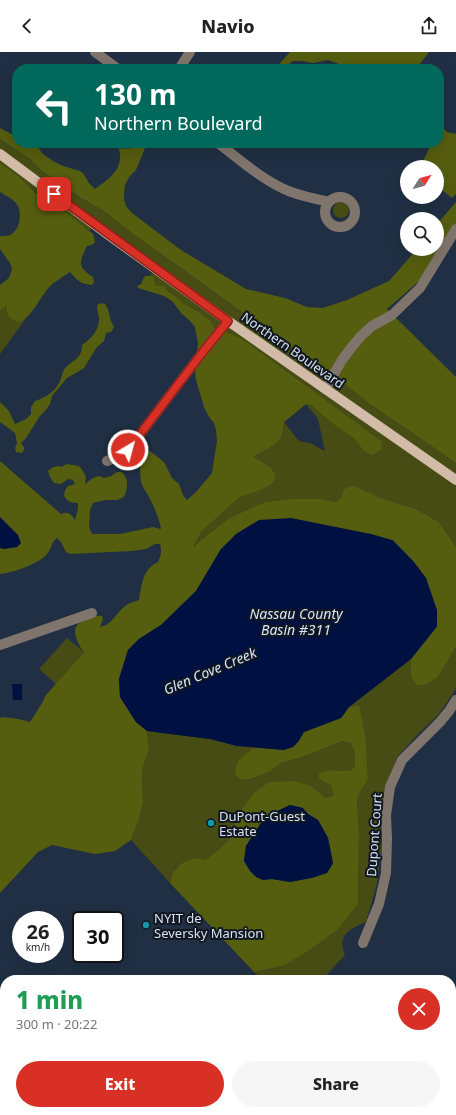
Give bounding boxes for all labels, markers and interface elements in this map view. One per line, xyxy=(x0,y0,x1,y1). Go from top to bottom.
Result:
text: Navio xyxy=(201,14,255,38)
icon: back xyxy=(16,15,38,37)
icon: share xyxy=(418,15,440,37)
text: 130 m xyxy=(94,75,177,113)
icon: left xyxy=(28,80,80,132)
text: Northern Boulevard xyxy=(94,111,263,135)
north arrow xyxy=(400,160,444,204)
map controls xyxy=(400,160,444,256)
pin xyxy=(37,177,71,211)
icon: arrive xyxy=(43,183,65,205)
button: search xyxy=(400,212,444,256)
street label: Northern Boulevard xyxy=(238,308,348,392)
position arrow xyxy=(107,429,149,471)
water label: Nassau County Basin #311 xyxy=(249,604,344,639)
water label: Glen Cove Creek xyxy=(160,642,260,699)
street label: Dupont Court xyxy=(362,792,386,877)
place label: DuPont-Guest Estate xyxy=(219,807,305,840)
marker: DuPont-Guest Estate xyxy=(206,818,216,828)
place label: NYIT de Seversky Mansion xyxy=(154,909,263,942)
speed limit sign: 30 xyxy=(72,911,124,963)
text: 26 xyxy=(27,918,49,945)
marker: NYIT de Seversky Mansion xyxy=(141,920,151,930)
text: km/h xyxy=(26,940,50,954)
text: 1 min xyxy=(16,983,83,1016)
button: close xyxy=(398,988,440,1030)
text: 300 m · 20:22 xyxy=(16,1015,97,1033)
button: Exit xyxy=(16,1061,224,1107)
button: Share xyxy=(232,1061,440,1107)

